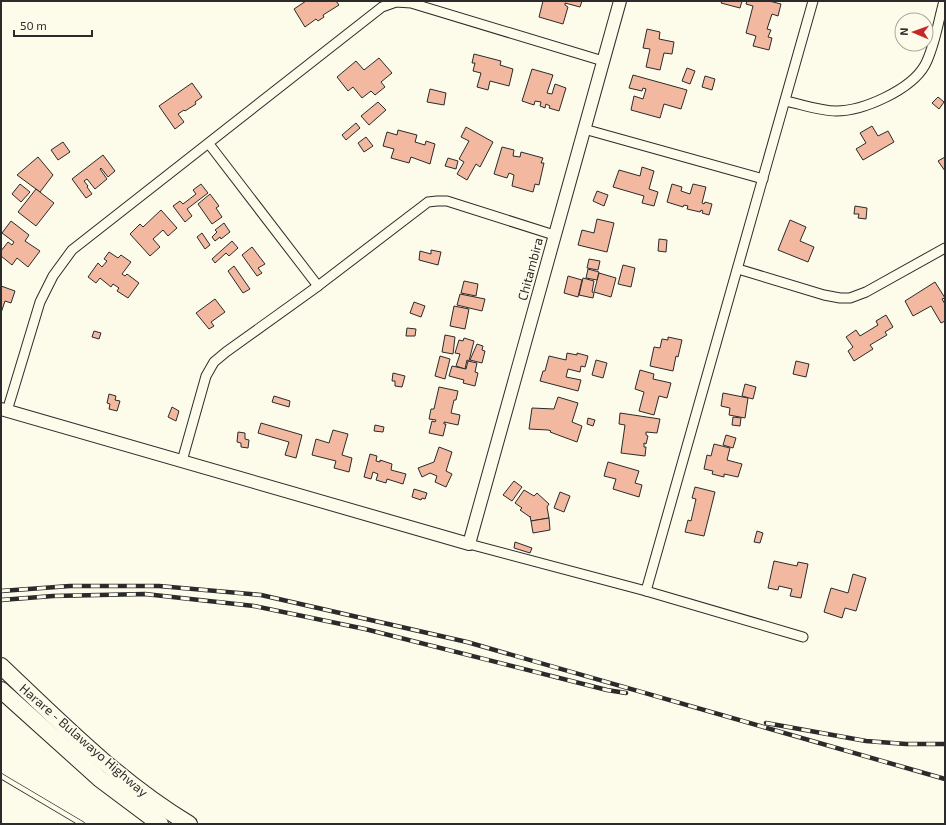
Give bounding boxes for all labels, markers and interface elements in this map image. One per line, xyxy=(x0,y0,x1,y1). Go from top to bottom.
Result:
scale bar xyxy=(14,12,92,38)
north arrow xyxy=(894,12,934,52)
text: 50 m xyxy=(20,18,47,32)
text: N xyxy=(897,27,910,36)
street label: Chitambira xyxy=(514,236,546,302)
street label: Harare - Bulawayo Highway xyxy=(17,680,151,800)

